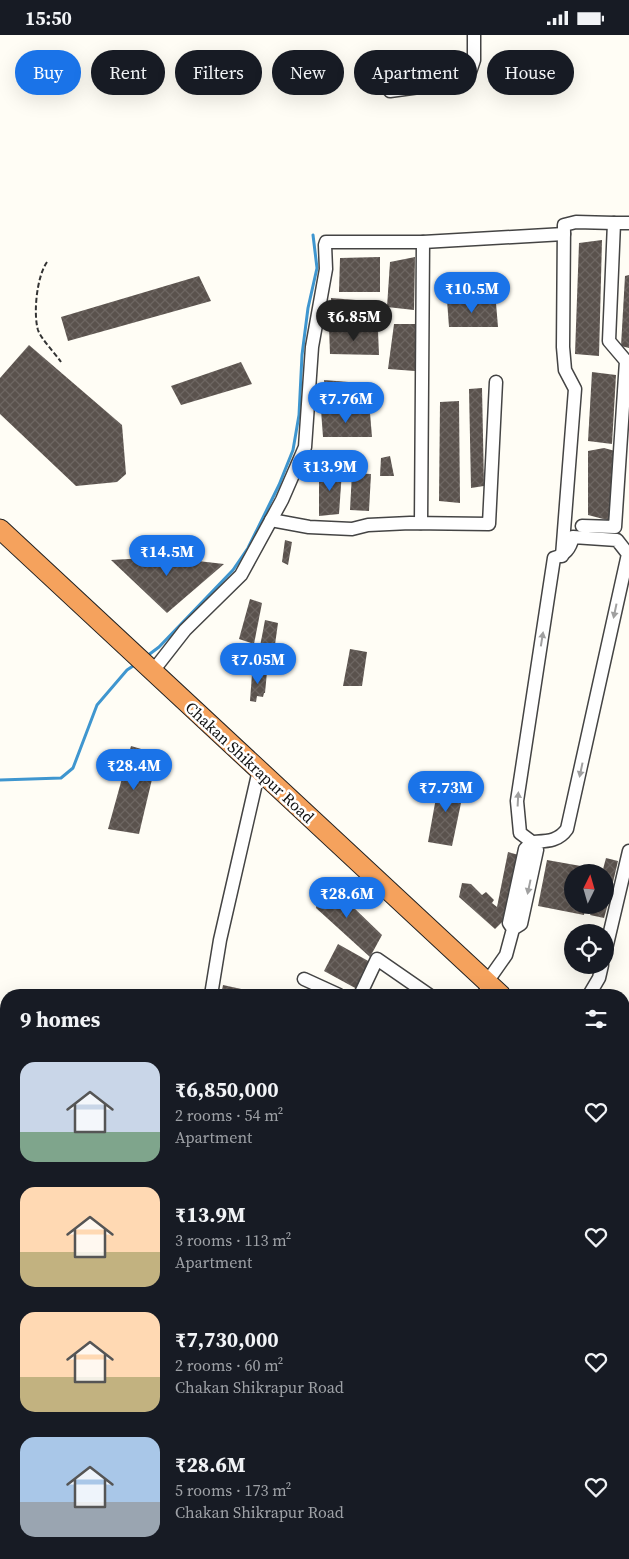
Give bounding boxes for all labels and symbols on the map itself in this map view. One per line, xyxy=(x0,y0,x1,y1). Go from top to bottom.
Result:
pin: ₹10.5M xyxy=(431,271,513,314)
pin: ₹6.85M xyxy=(313,299,395,342)
pin: ₹7.76M xyxy=(305,381,387,424)
pin: ₹13.9M xyxy=(289,449,371,492)
pin: ₹14.5M xyxy=(126,535,208,577)
one-way arrow xyxy=(611,604,619,619)
one-way arrow xyxy=(539,630,547,646)
pin: ₹7.05M xyxy=(217,643,299,685)
street label: Chakan Shikrapur Road xyxy=(181,696,319,828)
pin: ₹28.4M xyxy=(93,749,175,791)
one-way arrow xyxy=(577,763,585,778)
pin: ₹7.73M xyxy=(405,771,487,813)
one-way arrow xyxy=(514,791,522,807)
north arrow xyxy=(564,864,614,914)
pin: ₹28.6M xyxy=(306,877,388,919)
one-way arrow xyxy=(525,880,533,895)

